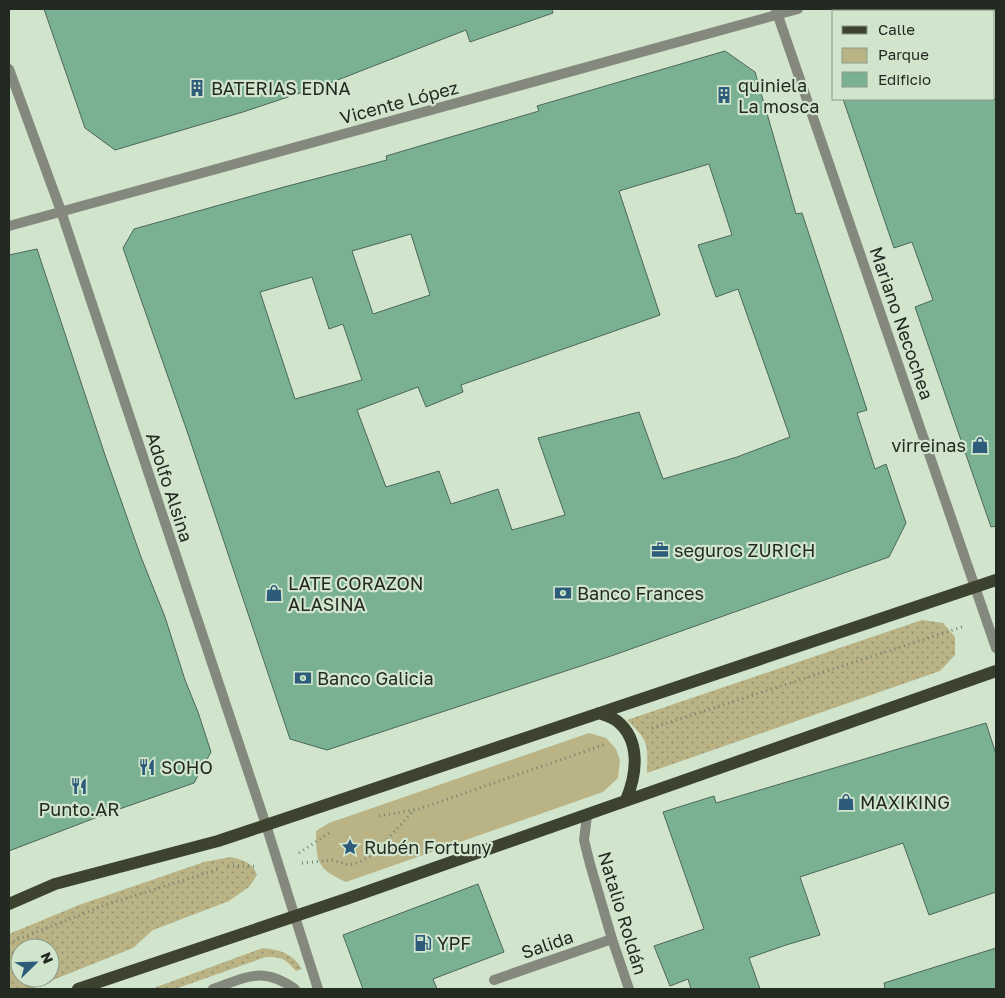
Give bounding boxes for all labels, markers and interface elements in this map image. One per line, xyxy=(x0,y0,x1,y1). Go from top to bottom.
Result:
legend xyxy=(832,10,995,100)
text: Calle xyxy=(878,20,915,38)
text: Parque xyxy=(878,45,929,63)
text: Edificio xyxy=(878,70,931,88)
place label: quiniela La mosca xyxy=(738,74,819,117)
street label: Vicente López xyxy=(337,76,461,128)
place label: BATERIAS EDNA xyxy=(211,77,351,99)
building icon: BATERIAS EDNA xyxy=(187,78,207,98)
building icon: quiniela La mosca xyxy=(714,85,734,105)
street label: Mariano Necochea xyxy=(866,244,938,402)
street label: Adolfo Alsina xyxy=(142,429,198,545)
place label: virreinas xyxy=(891,434,966,456)
shop icon: virreinas xyxy=(970,435,990,455)
place label: seguros ZURICH xyxy=(674,539,815,561)
office icon: seguros ZURICH xyxy=(650,540,670,560)
place label: LATE CORAZON ALASINA xyxy=(288,572,424,615)
place label: Banco Frances xyxy=(577,582,704,604)
shop icon: LATE CORAZON ALASINA xyxy=(264,583,284,603)
bank icon: Banco Frances xyxy=(553,583,573,603)
place label: Banco Galicia xyxy=(317,667,434,689)
bank icon: Banco Galicia xyxy=(293,668,313,688)
place label: SOHO xyxy=(161,756,213,778)
restaurant icon: SOHO xyxy=(137,757,157,777)
restaurant icon: Punto.AR xyxy=(69,776,89,796)
place label: MAXIKING xyxy=(860,791,950,813)
shop icon: MAXIKING xyxy=(836,792,856,812)
place label: Punto.AR xyxy=(38,798,120,820)
place label: Rubén Fortuny xyxy=(364,836,491,858)
place icon: Rubén Fortuny xyxy=(340,837,360,857)
street label: Natalio Roldán xyxy=(594,849,652,977)
street label: Salida xyxy=(518,925,576,963)
place label: YPF xyxy=(437,932,471,954)
fuel station icon: YPF xyxy=(413,933,433,953)
north arrow xyxy=(10,938,60,988)
text: N xyxy=(38,950,57,966)

